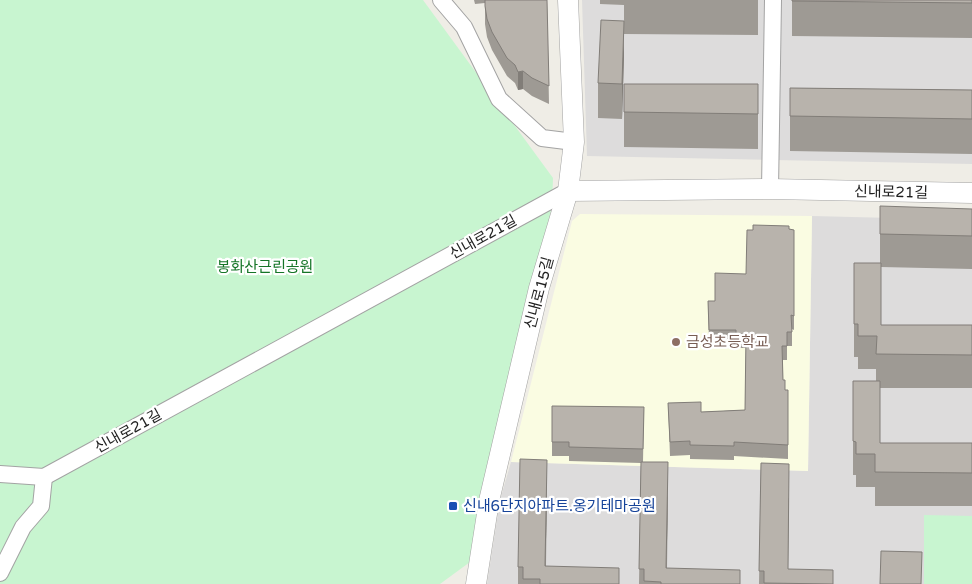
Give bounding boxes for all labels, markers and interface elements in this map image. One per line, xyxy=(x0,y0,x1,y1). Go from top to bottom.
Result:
street label: 신내로21길 xyxy=(854,182,928,202)
street label: 신내로21길 xyxy=(446,211,520,263)
street label: 신내로15길 xyxy=(521,255,557,331)
park label: 봉화산근린공원 xyxy=(217,258,313,276)
place label: 금성초등학교 xyxy=(686,333,769,351)
marker: 금성초등학교 xyxy=(670,336,682,348)
street label: 신내로21길 xyxy=(91,405,165,457)
place label: 신내6단지아파트.옹기테마공원 xyxy=(463,497,656,515)
marker: 신내6단지아파트.옹기테마공원 xyxy=(447,500,459,512)

